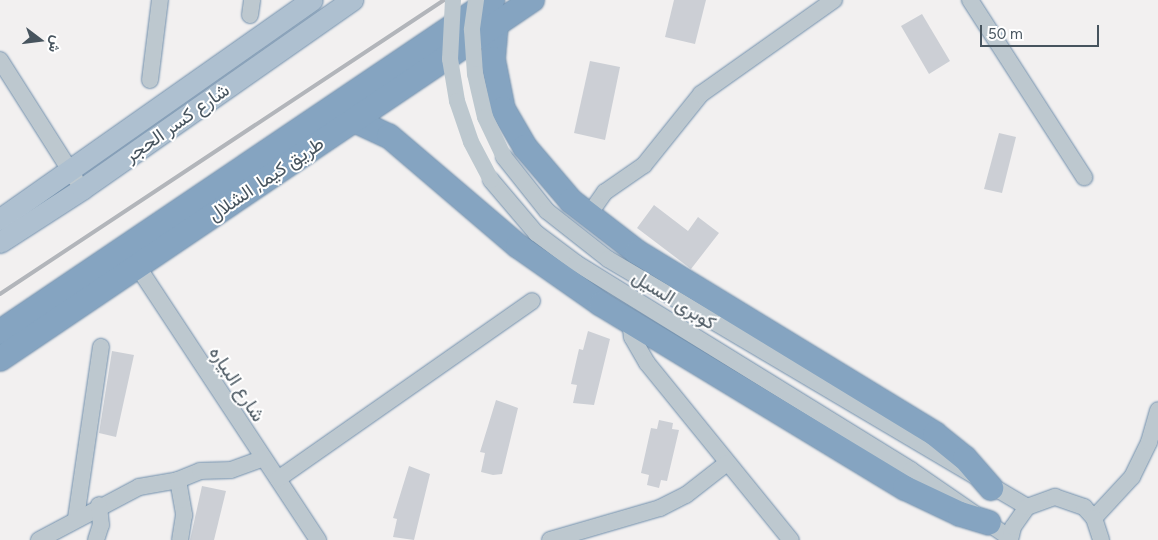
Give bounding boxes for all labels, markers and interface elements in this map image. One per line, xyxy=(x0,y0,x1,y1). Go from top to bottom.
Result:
north arrow xyxy=(15,15,65,65)
scale bar xyxy=(983,15,1102,47)
text: 50 m xyxy=(988,25,1023,43)
text: ش xyxy=(45,34,65,54)
street label: شارع كسر الحجر xyxy=(120,79,234,167)
street label: طريق كيما, الشلال xyxy=(204,132,328,226)
street label: كوبرى السيل xyxy=(628,265,720,335)
street label: شارع البياره xyxy=(204,342,270,426)

